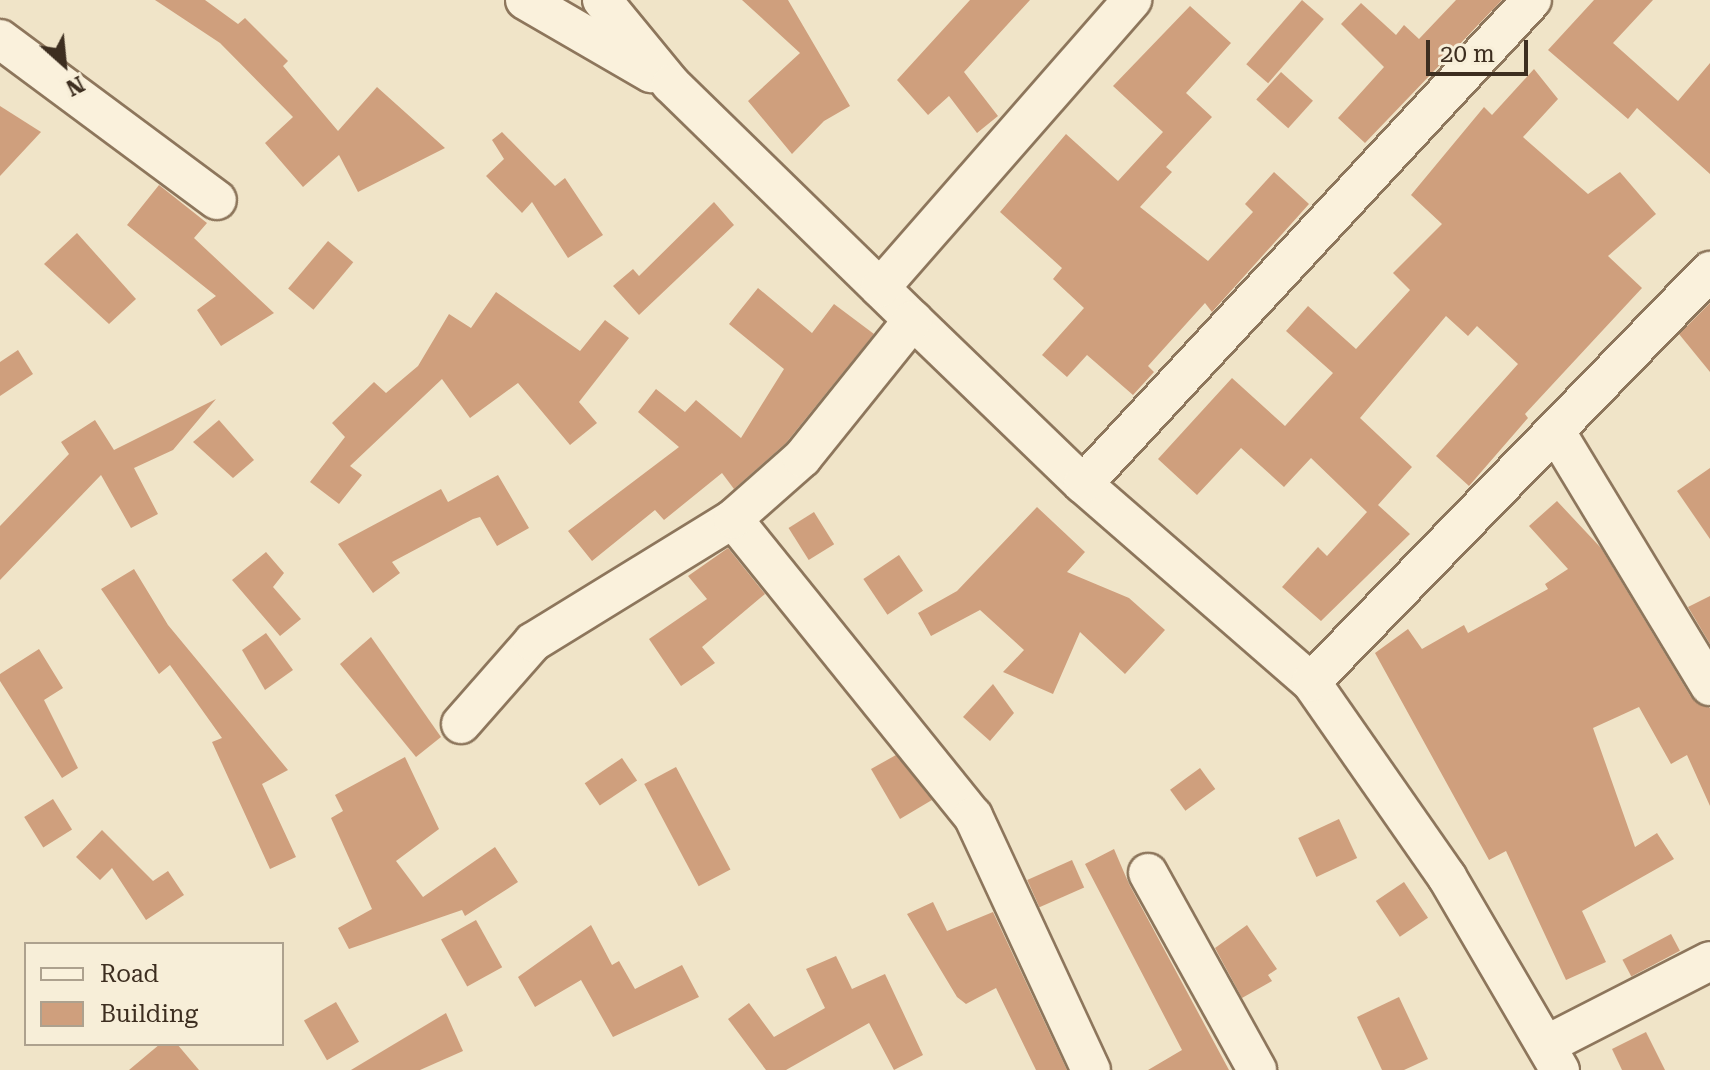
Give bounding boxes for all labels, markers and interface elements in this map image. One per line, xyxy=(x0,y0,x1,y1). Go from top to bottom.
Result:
north arrow xyxy=(24,24,104,104)
scale bar xyxy=(1430,24,1532,74)
text: 20 m xyxy=(1440,40,1495,68)
text: N xyxy=(62,71,88,101)
legend xyxy=(24,942,284,1046)
text: Road xyxy=(100,960,159,988)
text: Building xyxy=(100,1000,198,1028)

